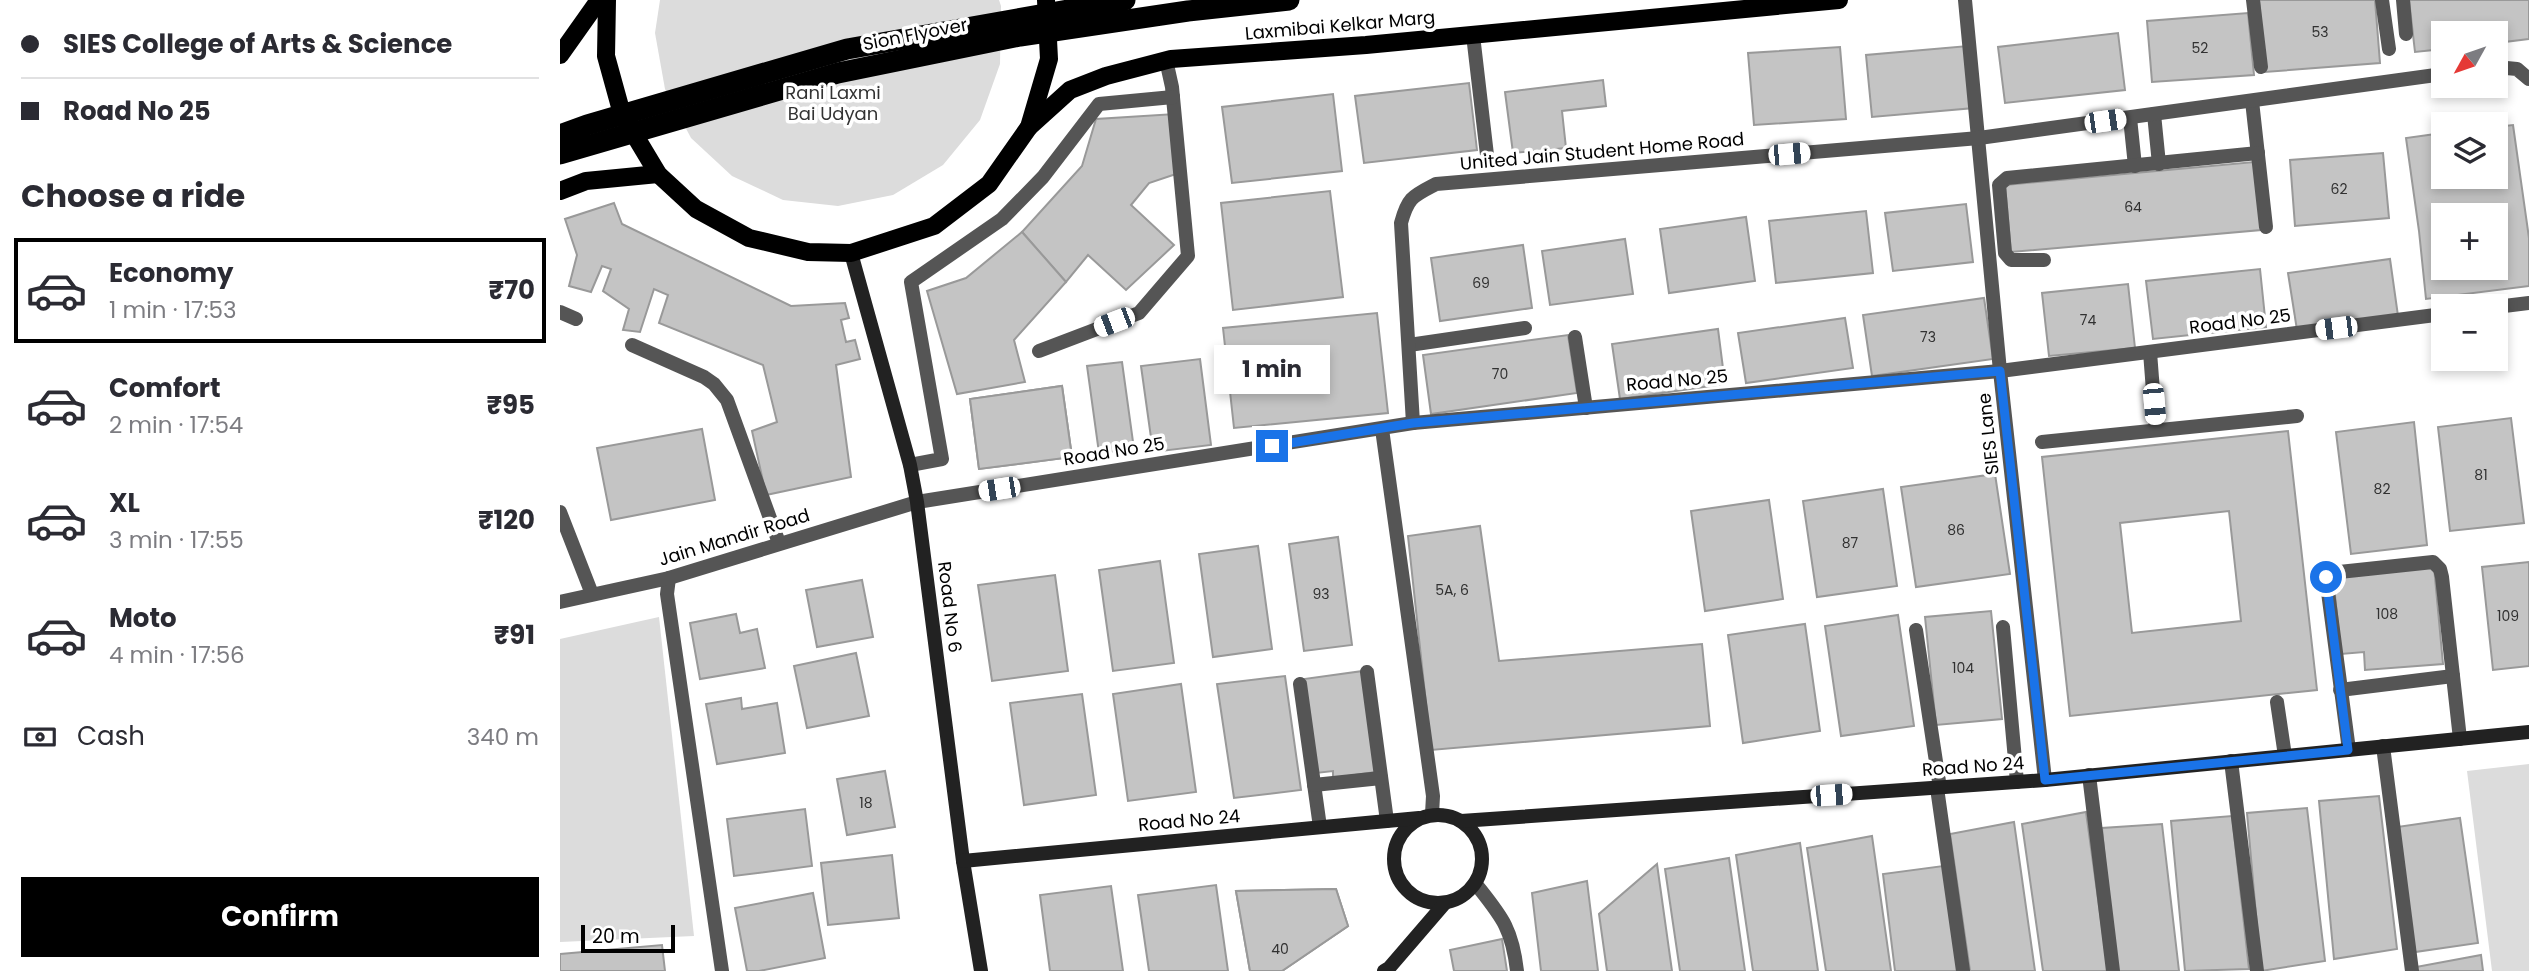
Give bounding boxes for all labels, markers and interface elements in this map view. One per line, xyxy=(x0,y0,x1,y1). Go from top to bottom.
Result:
street label: Laxmibai Kelkar Marg xyxy=(1244,4,1436,46)
street label: Sion Flyover xyxy=(861,12,970,56)
north arrow xyxy=(2431,21,2508,98)
map controls xyxy=(2431,21,2508,371)
house number: 53 xyxy=(2311,22,2329,42)
text: SIES College of Arts & Science xyxy=(63,26,452,62)
house number: 52 xyxy=(2192,38,2208,58)
park label: Rani Laxmi Bai Udyan xyxy=(785,80,881,126)
text: Road No 25 xyxy=(63,93,211,129)
car xyxy=(2083,108,2128,134)
button: layers xyxy=(2431,112,2508,189)
street label: United Jain Student Home Road xyxy=(1459,126,1745,176)
car xyxy=(1768,142,1811,166)
text: Choose a ride xyxy=(21,173,245,218)
house number: 62 xyxy=(2331,179,2347,199)
house number: 64 xyxy=(2124,197,2142,217)
button: + xyxy=(2431,203,2508,280)
text: Economy xyxy=(109,255,233,291)
icon: car xyxy=(25,259,88,322)
text: ₹70 xyxy=(489,272,535,308)
house number: 69 xyxy=(1472,273,1490,293)
text: 1 min · 17:53 xyxy=(109,294,237,326)
button: − xyxy=(2431,294,2508,371)
street label: Road No 25 xyxy=(2188,302,2292,340)
car xyxy=(1091,305,1138,339)
house number: 74 xyxy=(2080,310,2096,330)
car xyxy=(2314,315,2359,341)
house number: 73 xyxy=(1920,327,1936,347)
callout: 1 min xyxy=(1214,344,1330,394)
text: 1 min xyxy=(1242,353,1302,385)
street label: Road No 25 xyxy=(1625,363,1729,397)
house number: 70 xyxy=(1492,364,1508,384)
text: Comfort xyxy=(109,370,221,406)
icon: car xyxy=(25,374,88,437)
car xyxy=(2142,382,2167,426)
text: ₹95 xyxy=(487,387,535,423)
street label: SIES Lane xyxy=(1971,392,2005,476)
text: 2 min · 17:54 xyxy=(109,409,243,441)
route end xyxy=(1256,430,1288,462)
street label: Road No 25 xyxy=(1062,431,1166,471)
house number: 81 xyxy=(2474,465,2488,485)
car xyxy=(977,475,1022,503)
house number: 82 xyxy=(2374,479,2390,499)
text: XL xyxy=(109,485,140,521)
icon: car xyxy=(25,489,88,552)
text: ₹120 xyxy=(478,502,535,538)
street label: Jain Mandir Road xyxy=(655,502,813,572)
house number: 86 xyxy=(1947,520,1965,540)
text: 3 min · 17:55 xyxy=(109,524,244,556)
house number: 87 xyxy=(1842,533,1859,553)
street label: Road No 6 xyxy=(932,560,968,654)
route start xyxy=(2310,561,2342,593)
house number: 5A, 6 xyxy=(1435,580,1469,600)
house number: 93 xyxy=(1312,584,1330,604)
text: Moto xyxy=(109,600,177,636)
icon: car xyxy=(25,604,88,667)
house number: 108 xyxy=(2376,604,2398,624)
house number: 109 xyxy=(2497,606,2519,626)
text: ₹91 xyxy=(494,617,535,653)
text: 4 min · 17:56 xyxy=(109,639,245,671)
house number: 104 xyxy=(1952,658,1974,678)
icon: cash xyxy=(21,718,59,756)
text: Cash xyxy=(77,718,145,754)
text: 340 m xyxy=(467,721,539,753)
street label: Road No 24 xyxy=(1921,750,2025,782)
car xyxy=(1810,783,1853,807)
house number: 18 xyxy=(859,793,873,813)
street label: Road No 24 xyxy=(1137,803,1241,837)
button: Confirm xyxy=(21,877,539,957)
scale bar xyxy=(581,922,676,954)
text: 20 m xyxy=(592,923,640,950)
house number: 40 xyxy=(1271,939,1289,959)

